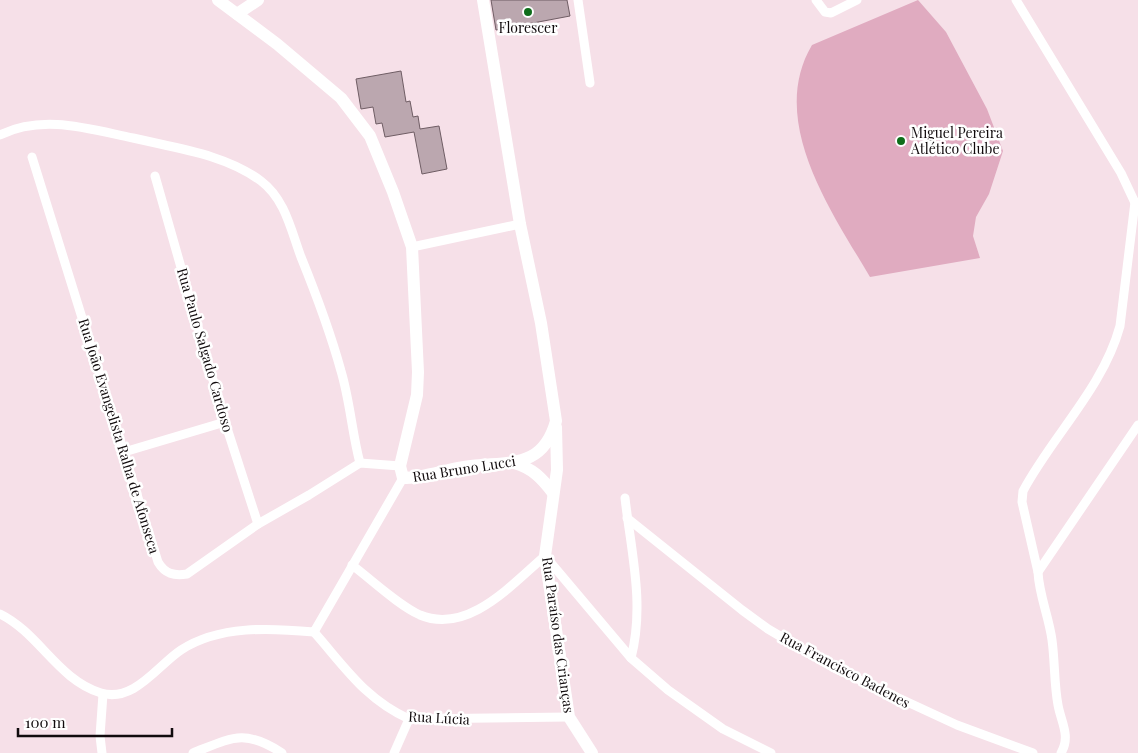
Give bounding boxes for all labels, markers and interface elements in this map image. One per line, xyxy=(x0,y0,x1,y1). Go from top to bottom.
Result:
marker: Florescer xyxy=(522,6,534,18)
place label: Florescer xyxy=(499,18,558,37)
place label: Miguel Pereira Atlético Clube xyxy=(910,123,1003,158)
marker: Miguel Pereira Atlético Clube xyxy=(895,135,907,147)
street label: Rua Paulo Salgado Cardoso xyxy=(173,266,238,435)
street label: Rua João Evangelista Ralha de Afonseca xyxy=(75,316,164,556)
street label: Rua Bruno Lucci xyxy=(411,451,517,486)
street label: Rua Paraíso das Crianças xyxy=(538,556,579,714)
street label: Rua Francisco Badenes xyxy=(777,627,914,712)
scale bar xyxy=(18,706,171,738)
street label: Rua Lúcia xyxy=(408,706,470,729)
text: 100 m xyxy=(25,712,66,732)

